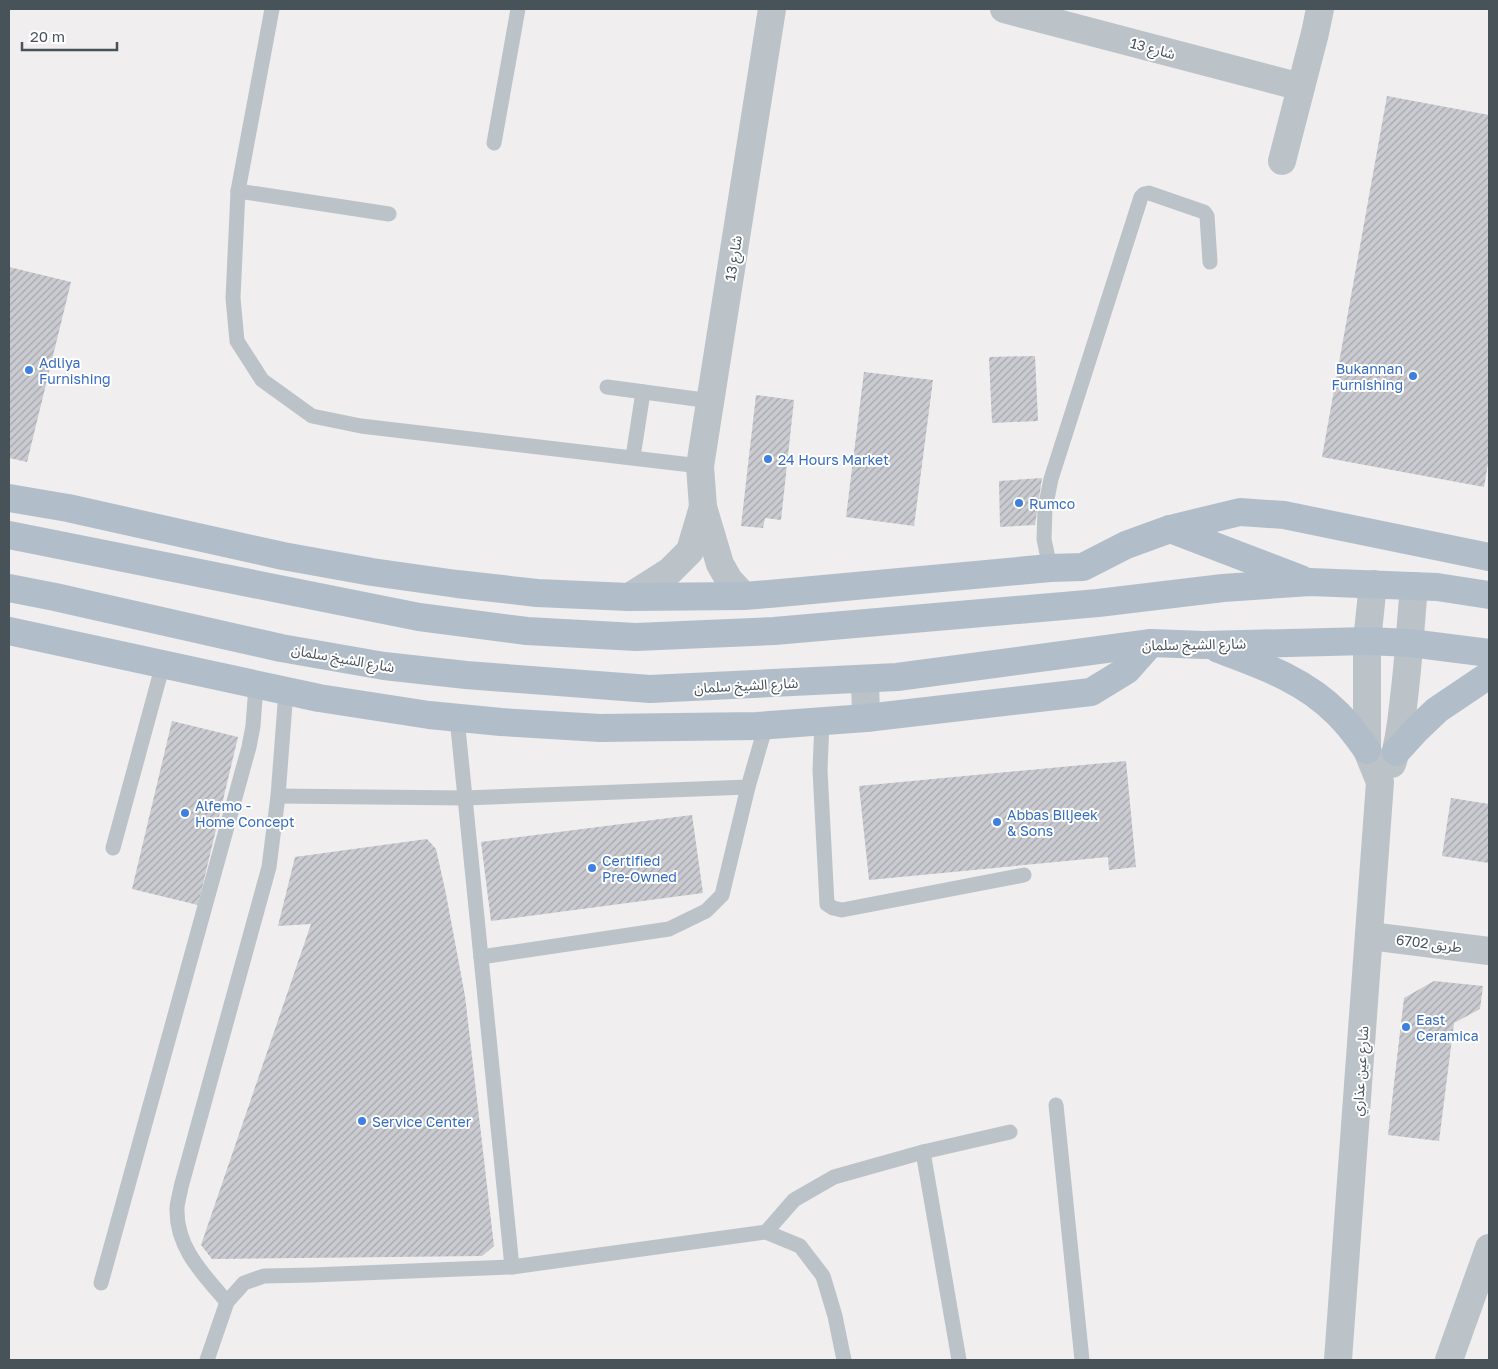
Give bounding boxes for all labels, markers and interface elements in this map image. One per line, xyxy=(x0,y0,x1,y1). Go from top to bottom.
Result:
scale bar xyxy=(22,20,118,52)
text: 20 m xyxy=(30,27,65,45)
street label: شارع 13 xyxy=(1128,34,1177,65)
street label: شارع 13 xyxy=(721,234,748,282)
place label: Adliya Furnishing xyxy=(39,354,111,387)
place label: Bukannan Furnishing xyxy=(1331,360,1403,393)
marker: Adliya Furnishing xyxy=(23,364,35,376)
marker: Bukannan Furnishing xyxy=(1407,370,1419,382)
place label: 24 Hours Market xyxy=(778,451,889,468)
marker: 24 Hours Market xyxy=(762,453,774,465)
place label: Rumco xyxy=(1029,495,1075,512)
marker: Rumco xyxy=(1013,497,1025,509)
street label: شارع الشيخ سلمان xyxy=(1142,635,1246,656)
street label: شارع الشيخ سلمان xyxy=(290,641,396,678)
street label: شارع الشيخ سلمان xyxy=(693,674,799,699)
place label: Alfemo - Home Concept xyxy=(195,797,295,830)
place label: Abbas Biljeek & Sons xyxy=(1007,806,1098,839)
marker: Alfemo - Home Concept xyxy=(179,807,191,819)
marker: Abbas Biljeek & Sons xyxy=(991,816,1003,828)
place label: Certified Pre-Owned xyxy=(602,852,677,885)
marker: Certified Pre-Owned xyxy=(586,862,598,874)
street label: طريق 6702 xyxy=(1395,931,1463,957)
place label: East Ceramica xyxy=(1416,1011,1479,1044)
marker: East Ceramica xyxy=(1400,1021,1412,1033)
street label: شارع عين عذاري xyxy=(1348,1025,1375,1117)
place label: Service Center xyxy=(372,1113,472,1130)
marker: Service Center xyxy=(356,1115,368,1127)

